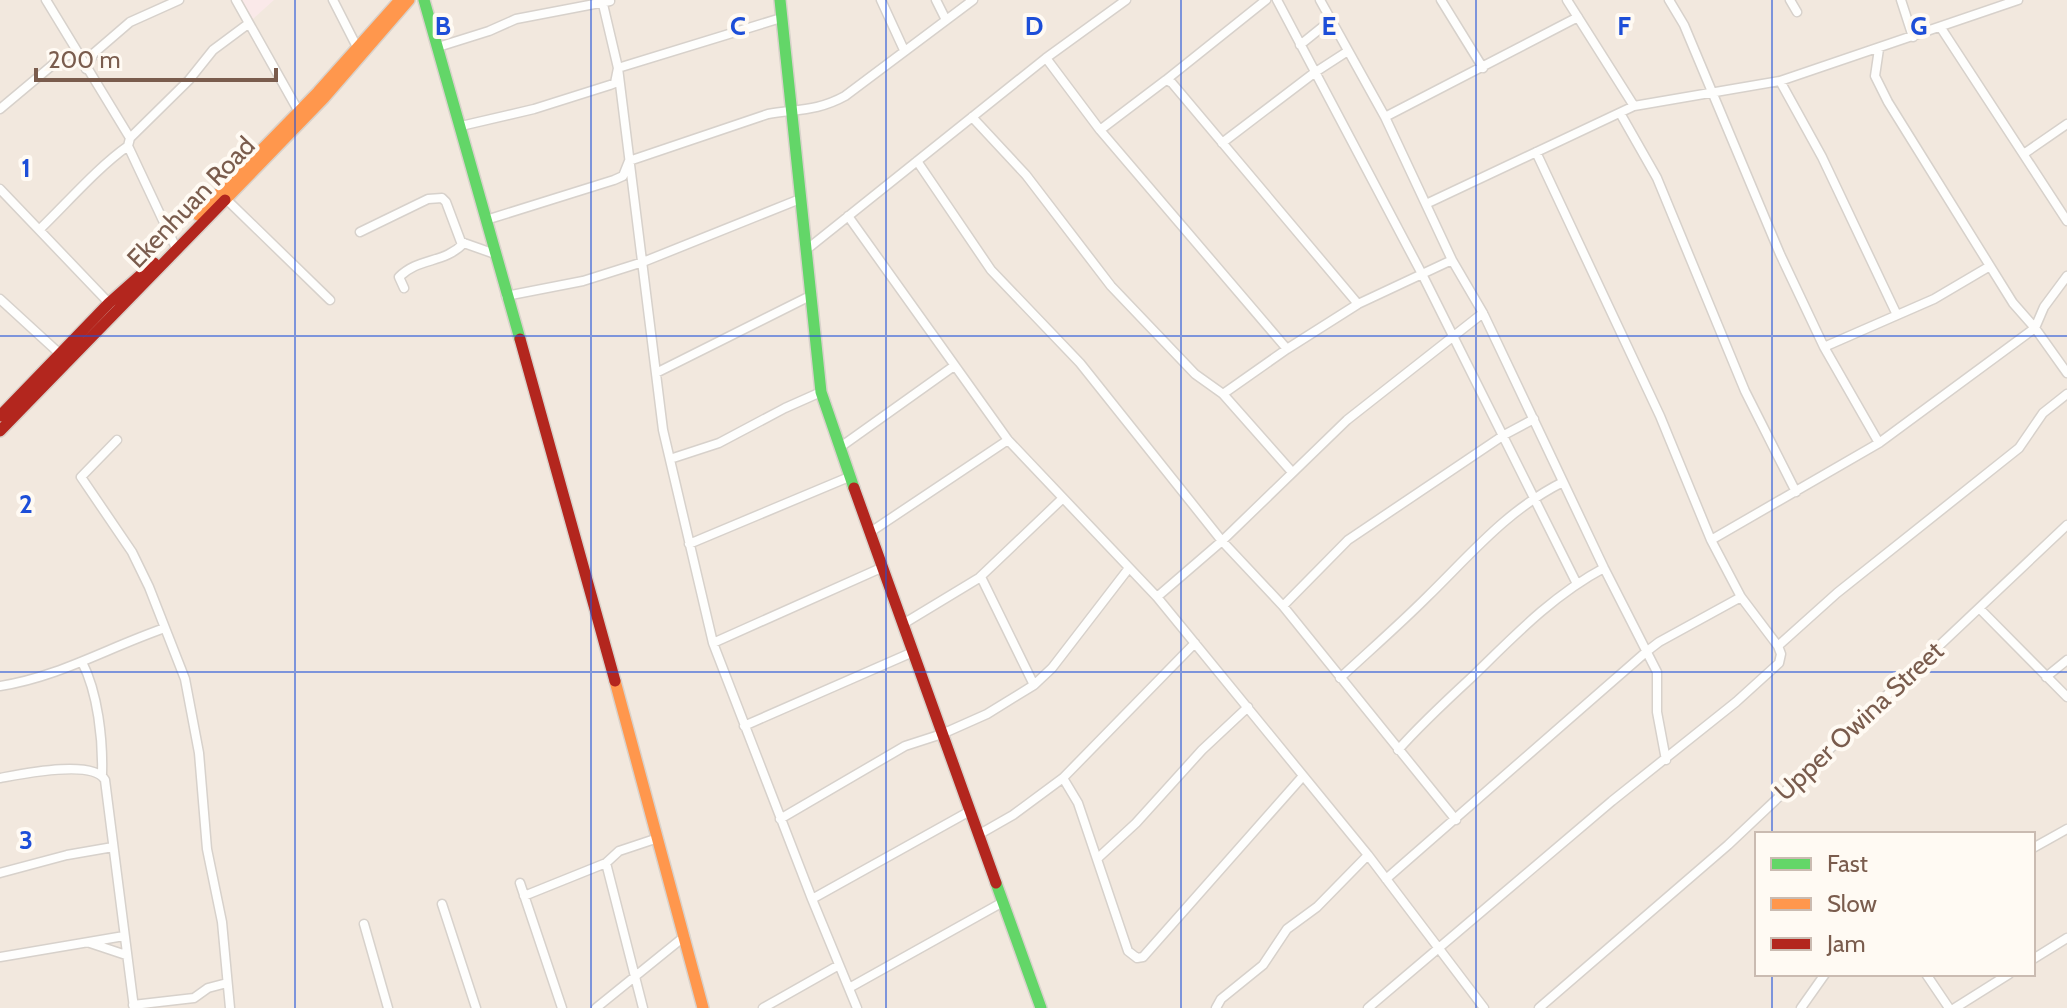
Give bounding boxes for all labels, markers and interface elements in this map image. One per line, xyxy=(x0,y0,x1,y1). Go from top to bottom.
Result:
text: B xyxy=(435,10,451,42)
text: C xyxy=(730,10,746,42)
text: D xyxy=(1025,10,1043,42)
text: E xyxy=(1322,10,1336,42)
text: F xyxy=(1617,10,1631,42)
text: G xyxy=(1910,10,1928,42)
scale bar xyxy=(36,32,276,82)
text: 200 m xyxy=(48,45,121,74)
street label: Ekenhuan Road xyxy=(120,130,262,274)
text: 1 xyxy=(21,152,31,184)
text: 2 xyxy=(19,488,33,520)
street label: Upper Owina Street xyxy=(1768,635,1950,807)
text: 3 xyxy=(19,824,33,856)
legend xyxy=(1755,832,2035,976)
text: Fast xyxy=(1827,849,1868,878)
text: Slow xyxy=(1827,889,1877,918)
text: Jam xyxy=(1826,929,1865,958)

